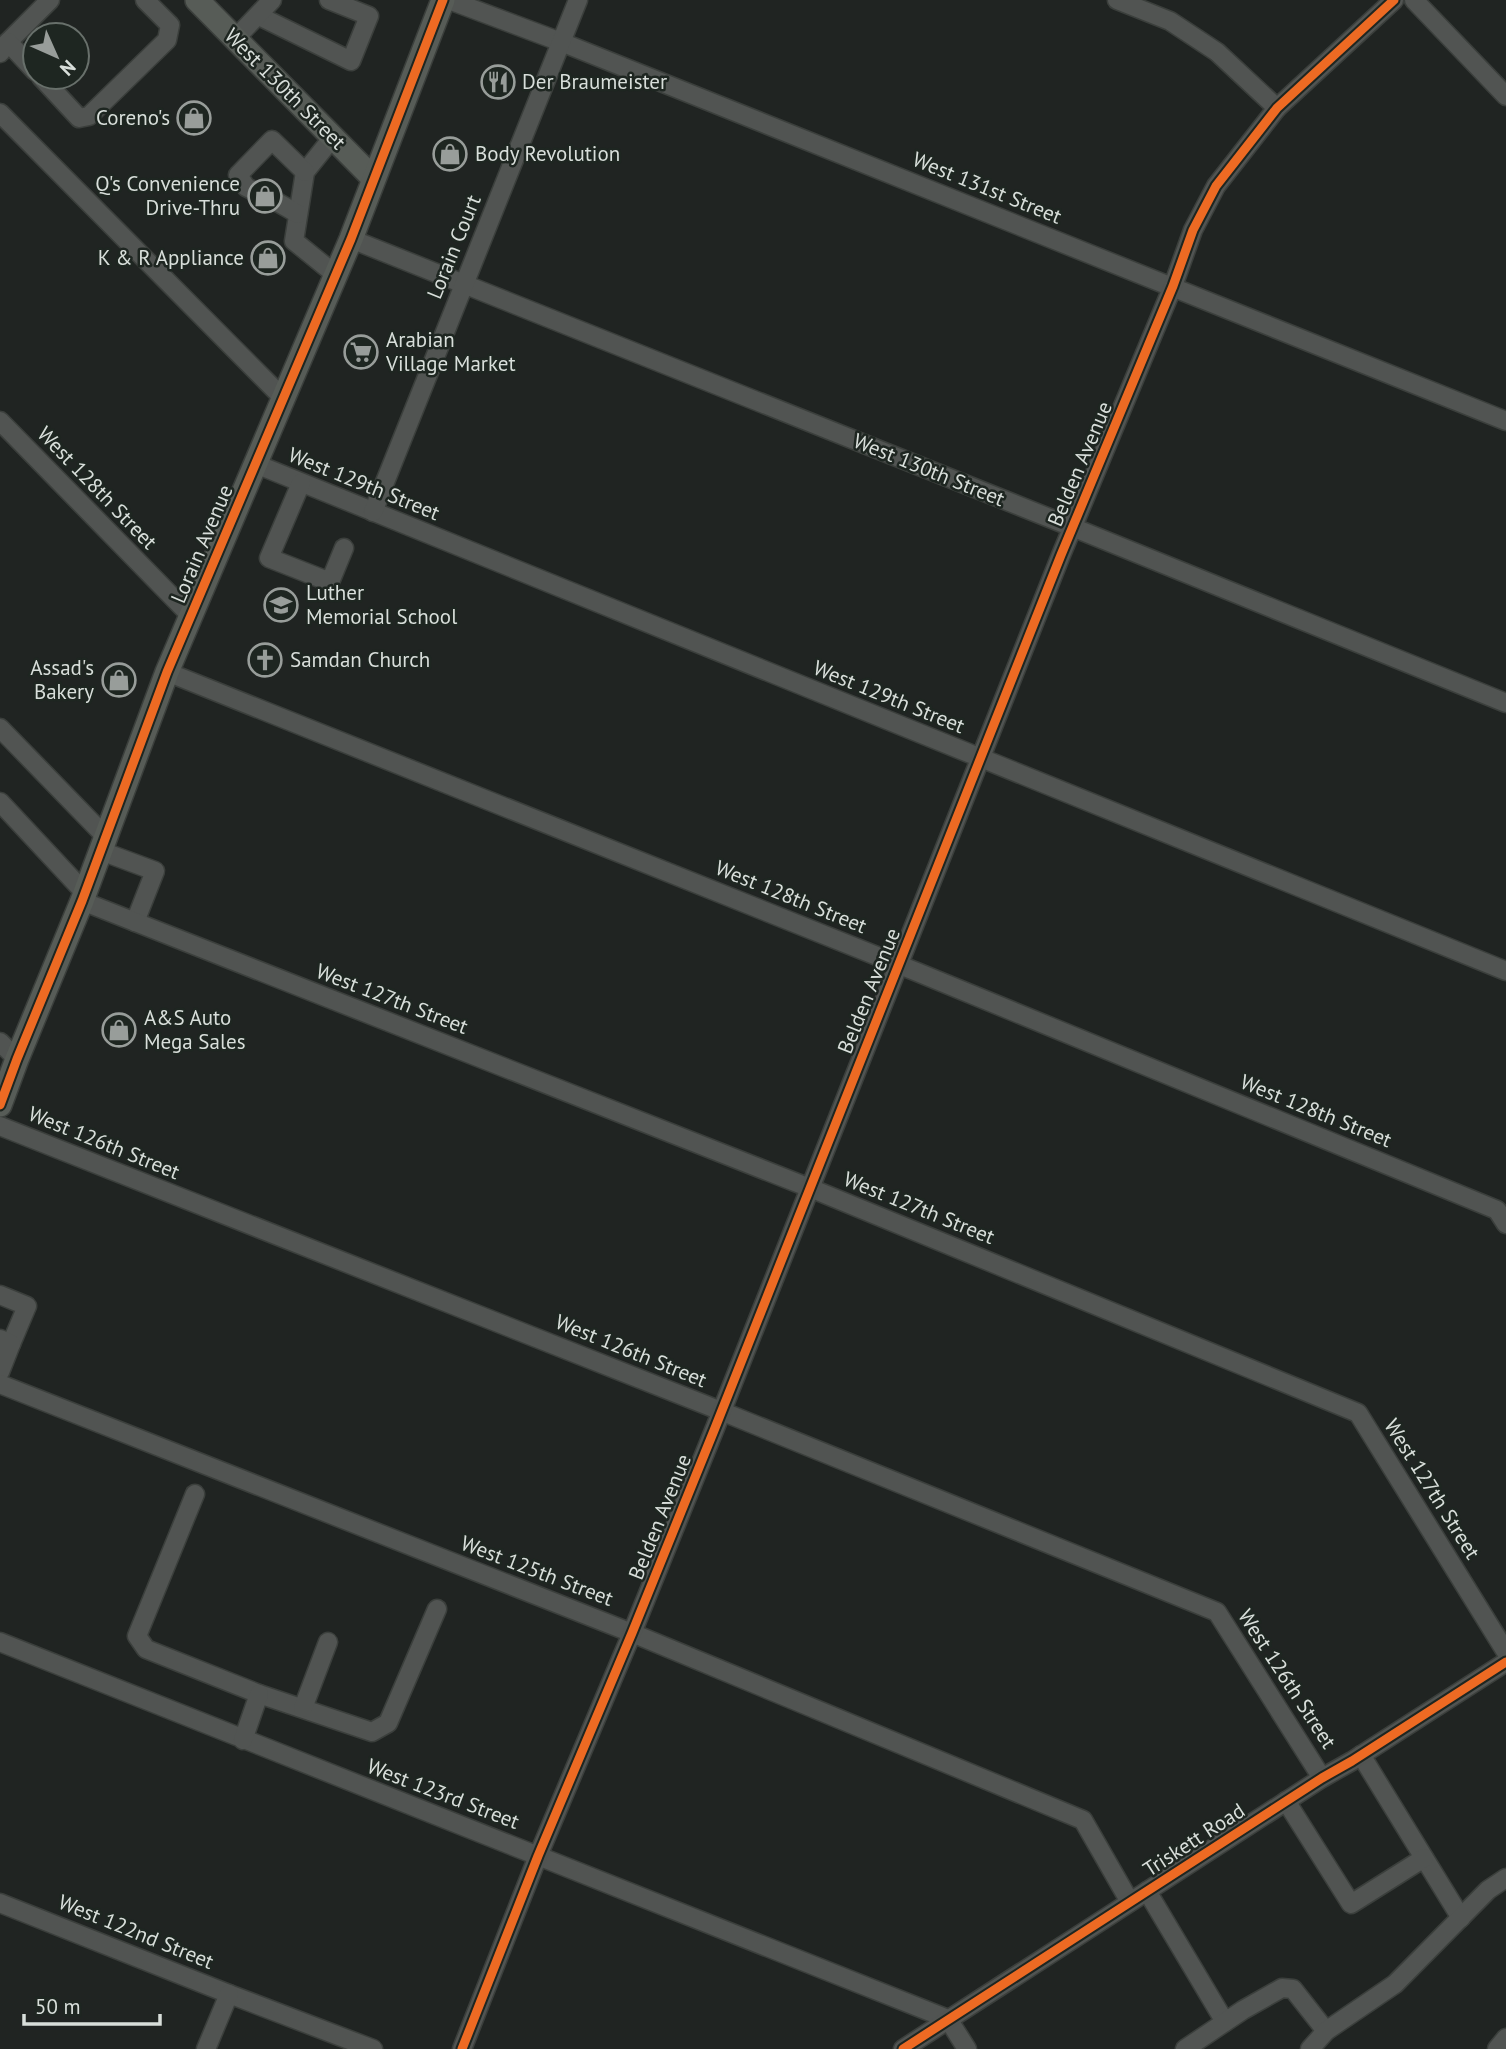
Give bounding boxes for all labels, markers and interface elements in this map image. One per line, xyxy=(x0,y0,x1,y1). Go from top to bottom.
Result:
north arrow xyxy=(21,21,91,91)
street label: West 130th Street xyxy=(219,22,352,155)
text: N xyxy=(55,55,81,81)
restaurant icon: Der Braumeister xyxy=(479,63,517,101)
place label: Der Braumeister xyxy=(522,68,667,95)
shop icon: Coreno's xyxy=(175,99,213,137)
place label: Coreno's xyxy=(96,104,170,131)
shop icon: Body Revolution xyxy=(431,135,469,173)
place label: Body Revolution xyxy=(475,140,620,167)
street label: West 131st Street xyxy=(909,145,1066,230)
place label: Q's Convenience Drive-Thru xyxy=(95,170,240,221)
shop icon: Q's Convenience Drive-Thru xyxy=(246,177,284,215)
street label: Lorain Court xyxy=(420,191,487,303)
shop icon: K & R Appliance xyxy=(249,239,287,277)
place label: K & R Appliance xyxy=(98,244,244,271)
place label: Arabian Village Market xyxy=(385,326,516,377)
supermarket icon: Arabian Village Market xyxy=(342,333,380,371)
street label: Belden Avenue xyxy=(1041,397,1118,530)
street label: West 128th Street xyxy=(32,420,163,555)
street label: West 130th Street xyxy=(850,427,1009,512)
street label: West 129th Street xyxy=(285,441,444,526)
street label: Lorain Avenue xyxy=(164,481,239,607)
place label: Luther Memorial School xyxy=(306,579,457,630)
school or university icon: Luther Memorial School xyxy=(262,586,300,624)
church icon: Samdan Church xyxy=(246,641,284,679)
place label: Samdan Church xyxy=(290,646,430,673)
place label: Assad's Bakery xyxy=(30,654,94,705)
street label: West 129th Street xyxy=(810,654,969,739)
shop icon: Assad's Bakery xyxy=(100,661,138,699)
street label: West 128th Street xyxy=(712,854,871,939)
street label: Belden Avenue xyxy=(831,924,906,1058)
street label: West 127th Street xyxy=(312,957,472,1040)
place label: A&S Auto Mega Sales xyxy=(144,1004,246,1055)
shop icon: A&S Auto Mega Sales xyxy=(100,1011,138,1049)
street label: West 128th Street xyxy=(1237,1068,1396,1153)
street label: West 126th Street xyxy=(25,1100,184,1185)
street label: West 127th Street xyxy=(840,1165,999,1250)
street label: West 126th Street xyxy=(552,1308,711,1393)
street label: West 127th Street xyxy=(1378,1414,1486,1564)
street label: Belden Avenue xyxy=(622,1450,697,1584)
street label: West 125th Street xyxy=(457,1529,617,1612)
street label: West 126th Street xyxy=(1232,1604,1343,1754)
street label: West 123rd Street xyxy=(363,1752,523,1835)
street label: Triskett Road xyxy=(1138,1797,1250,1882)
street label: West 122nd Street xyxy=(55,1888,218,1975)
scale bar xyxy=(24,1982,161,2026)
text: 50 m xyxy=(35,1993,81,2020)

